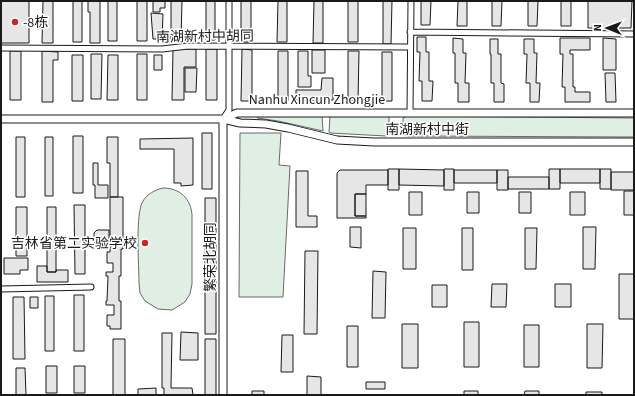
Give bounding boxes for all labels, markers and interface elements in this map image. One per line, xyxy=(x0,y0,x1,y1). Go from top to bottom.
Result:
north arrow xyxy=(587,8,627,48)
place label: -8栋 xyxy=(23,13,48,33)
marker: -8栋 xyxy=(10,17,20,27)
text: N xyxy=(590,24,605,32)
street label: 南湖新村中胡同 xyxy=(156,26,254,48)
street label: Nanhu Xincun Zhongjie xyxy=(249,90,385,110)
street label: 南湖新村中街 xyxy=(385,120,469,140)
street label: 繁荣北胡同 xyxy=(201,222,221,292)
place label: 吉林省第二实验学校 xyxy=(11,234,137,254)
marker: 吉林省第二实验学校 xyxy=(140,238,150,248)

